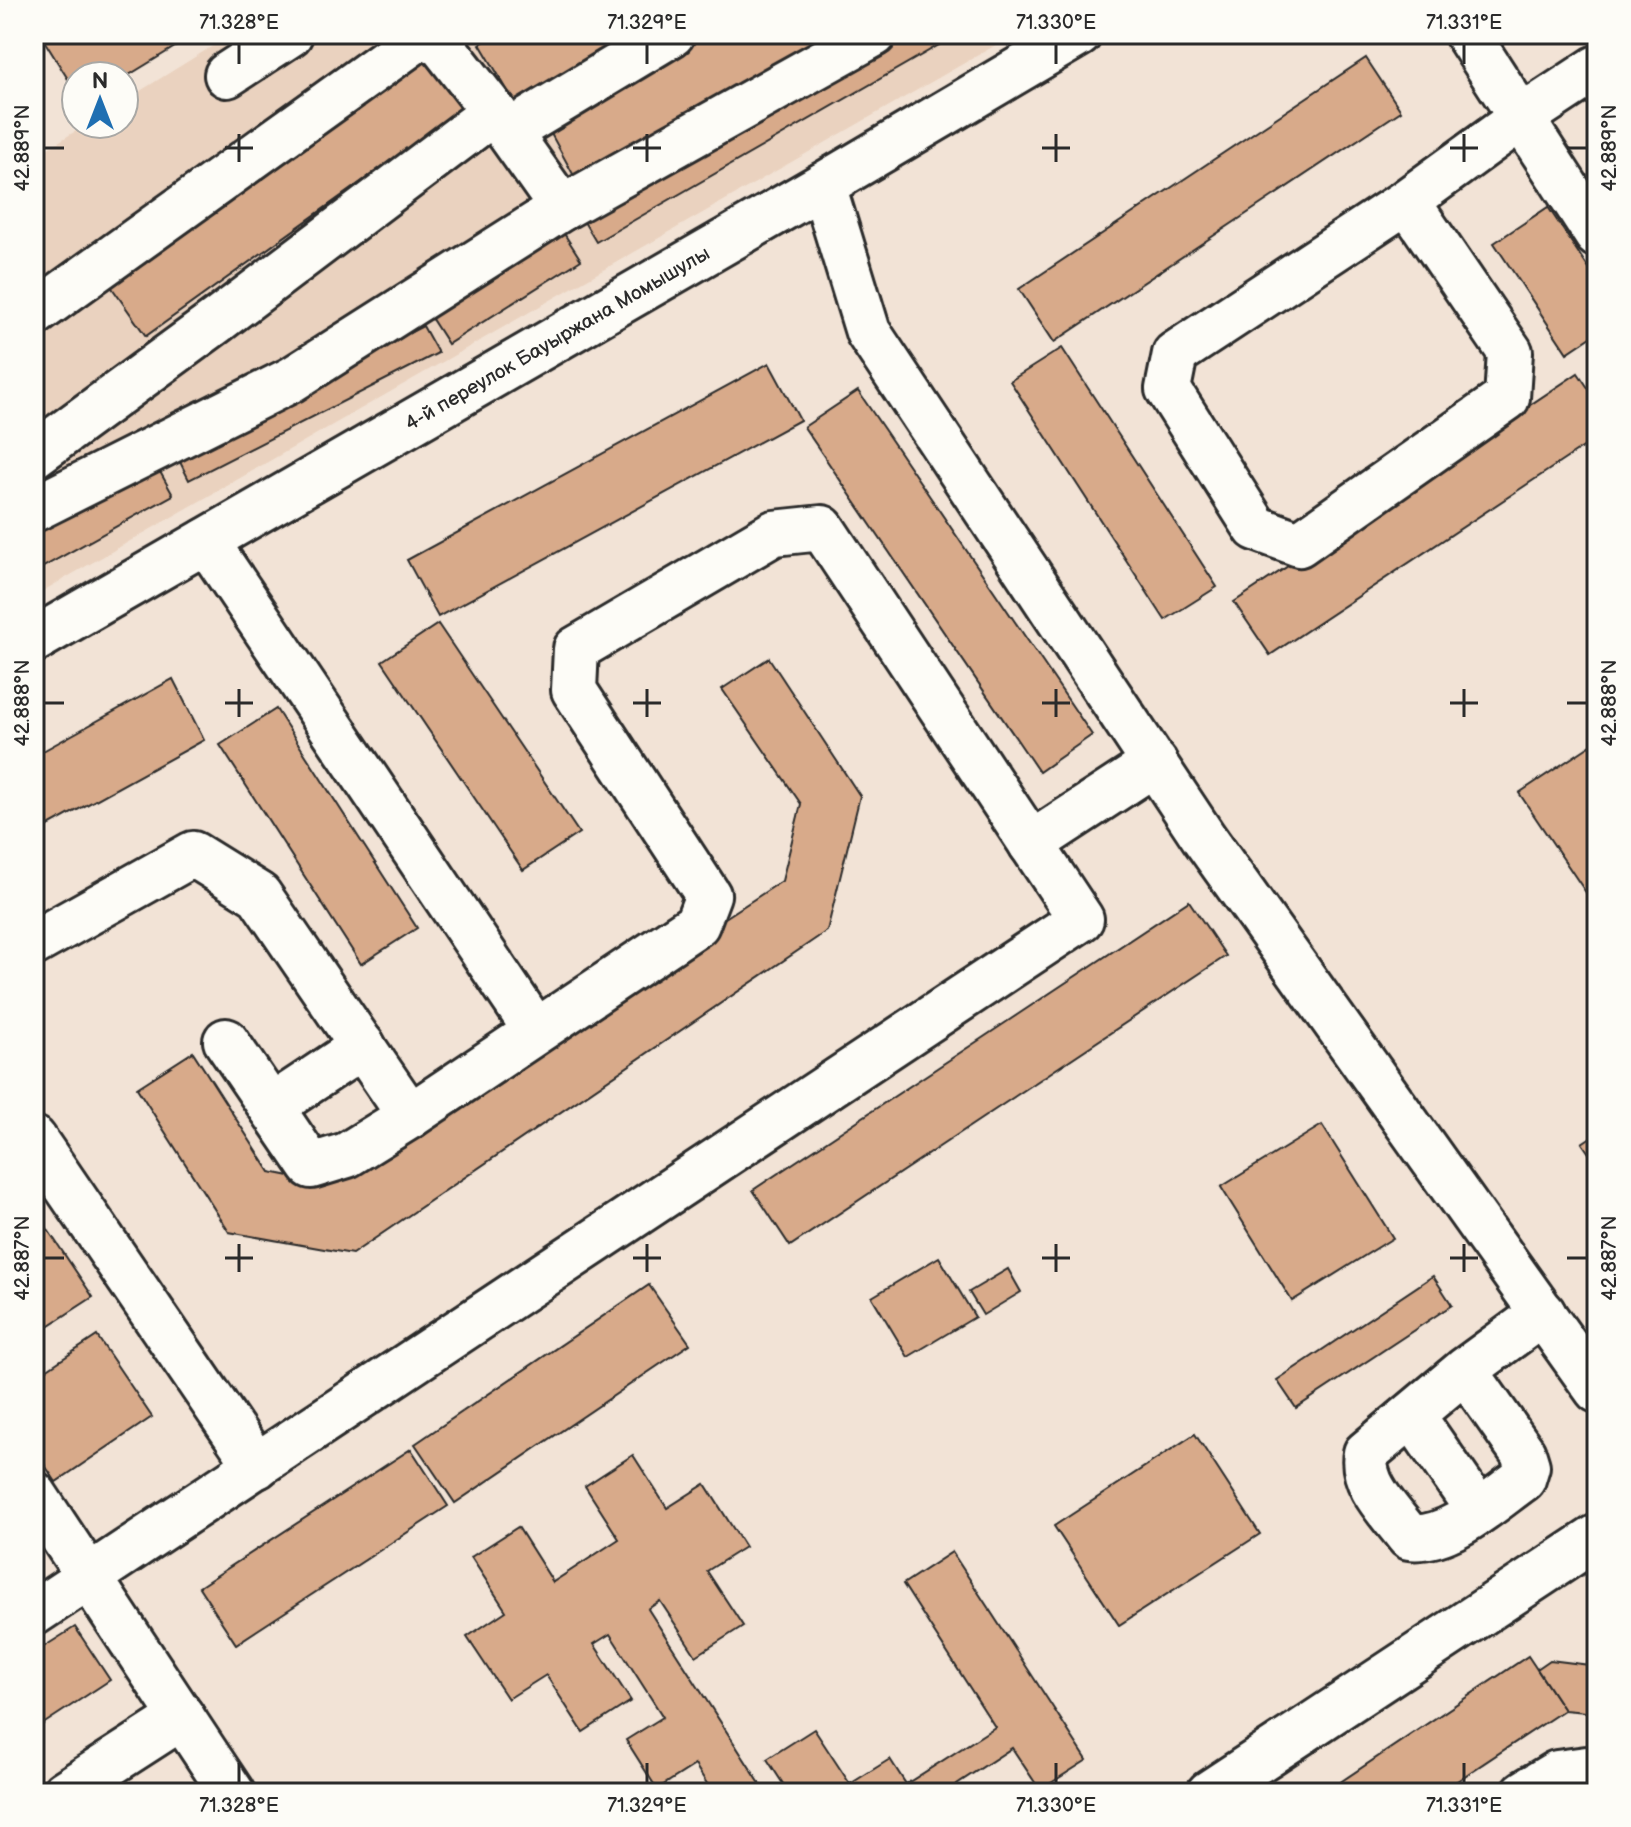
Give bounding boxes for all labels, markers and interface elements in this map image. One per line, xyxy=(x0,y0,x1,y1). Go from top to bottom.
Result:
text: 71.328°E xyxy=(199,11,279,35)
text: 71.329°E xyxy=(607,11,687,35)
text: 71.330°E xyxy=(1016,11,1096,35)
text: 71.331°E xyxy=(1426,11,1502,35)
north arrow xyxy=(60,60,140,140)
text: N xyxy=(92,68,108,95)
text: 42.889°N xyxy=(11,104,35,192)
text: 42.889°N xyxy=(1598,104,1622,192)
street label: 4-й переулок Бауыржана Момышулы xyxy=(401,242,714,436)
text: 42.888°N xyxy=(11,659,35,747)
text: 42.888°N xyxy=(1598,659,1622,747)
text: 42.887°N xyxy=(11,1215,35,1301)
text: 42.887°N xyxy=(1598,1215,1622,1301)
text: 71.328°E xyxy=(199,1794,279,1818)
text: 71.329°E xyxy=(607,1794,687,1818)
text: 71.330°E xyxy=(1016,1794,1096,1818)
text: 71.331°E xyxy=(1426,1794,1502,1818)

